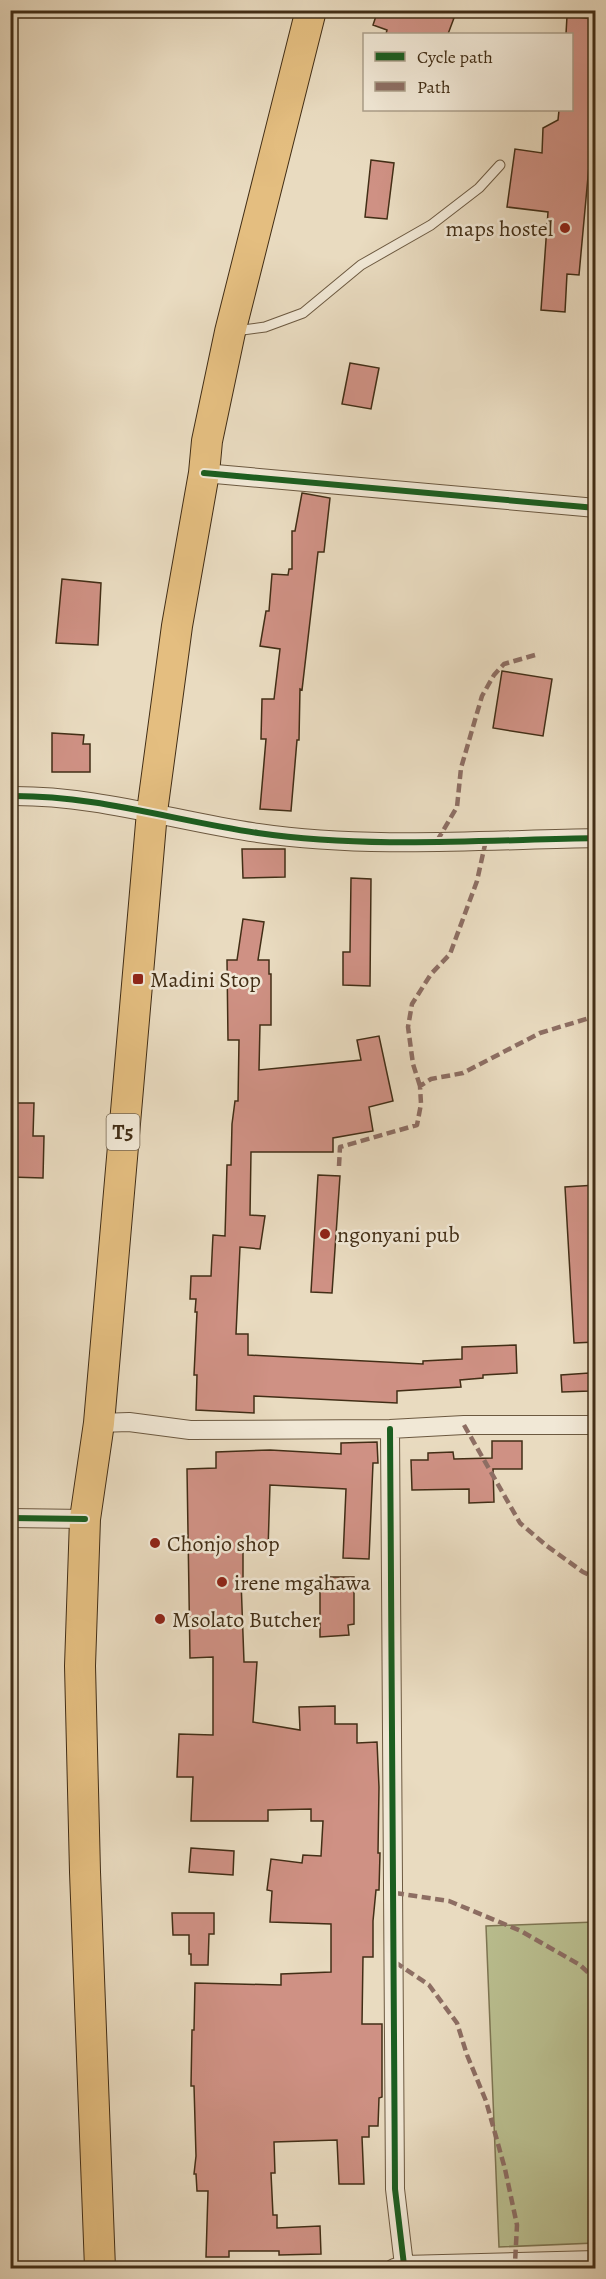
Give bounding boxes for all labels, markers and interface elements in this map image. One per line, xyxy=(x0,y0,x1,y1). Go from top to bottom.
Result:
legend xyxy=(363,33,573,111)
text: Cycle path xyxy=(417,45,493,69)
text: Path xyxy=(417,75,451,99)
place label: maps hostel xyxy=(446,214,553,244)
marker: maps hostel xyxy=(558,221,572,235)
place label: Madini Stop xyxy=(150,965,261,995)
marker: Madini Stop xyxy=(131,972,145,986)
road number: T5 xyxy=(106,1114,140,1150)
place label: ngonyani pub xyxy=(337,1220,460,1250)
marker: ngonyani pub xyxy=(318,1227,332,1241)
place label: Chonjo shop xyxy=(167,1529,280,1559)
marker: Chonjo shop xyxy=(148,1536,162,1550)
place label: irene mgahawa xyxy=(234,1568,372,1598)
marker: irene mgahawa xyxy=(215,1575,229,1589)
place label: Msolato Butcher xyxy=(172,1605,320,1635)
marker: Msolato Butcher xyxy=(153,1612,167,1626)

